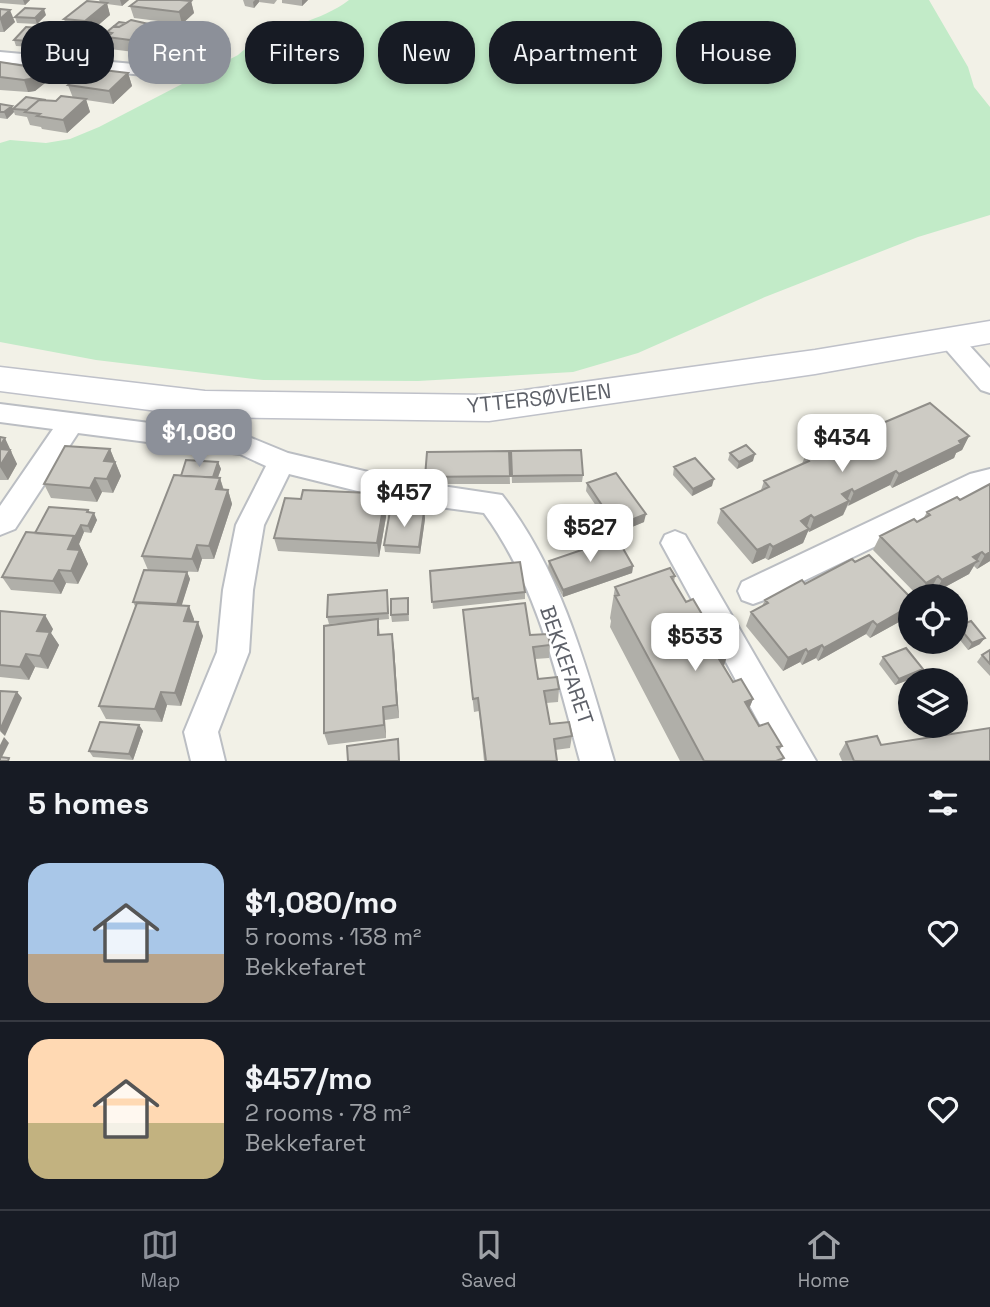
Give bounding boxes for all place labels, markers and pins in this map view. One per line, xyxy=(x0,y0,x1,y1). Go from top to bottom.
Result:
pin: $1,080 xyxy=(142,410,256,469)
pin: $434 xyxy=(801,414,883,474)
pin: $457 xyxy=(363,470,445,529)
pin: $527 xyxy=(549,504,631,564)
pin: $533 xyxy=(654,614,736,673)

